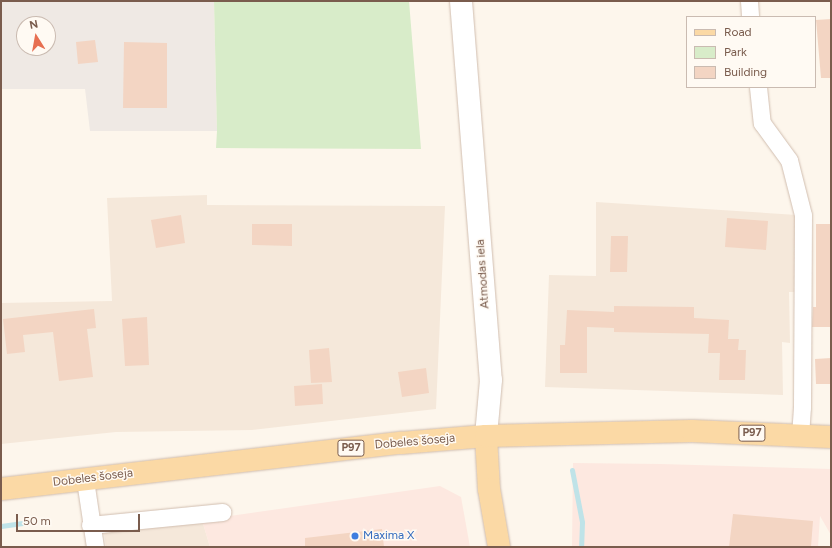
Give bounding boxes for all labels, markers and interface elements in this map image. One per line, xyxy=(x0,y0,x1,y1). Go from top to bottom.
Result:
north arrow xyxy=(16,16,56,56)
legend xyxy=(686,16,816,88)
text: N xyxy=(28,18,39,32)
text: Road xyxy=(724,25,752,39)
text: Park xyxy=(724,45,747,59)
text: Building xyxy=(724,65,767,79)
street label: Atmodas iela xyxy=(473,239,493,309)
road number: P97 xyxy=(738,424,766,442)
street label: Dobeles šoseja xyxy=(374,431,456,453)
road number: P97 xyxy=(337,439,365,457)
street label: Dobeles šoseja xyxy=(52,466,134,490)
scale bar xyxy=(18,506,142,532)
text: 50 m xyxy=(23,514,51,528)
place label: Maxima X xyxy=(363,529,414,543)
marker: Maxima X xyxy=(350,531,360,541)

